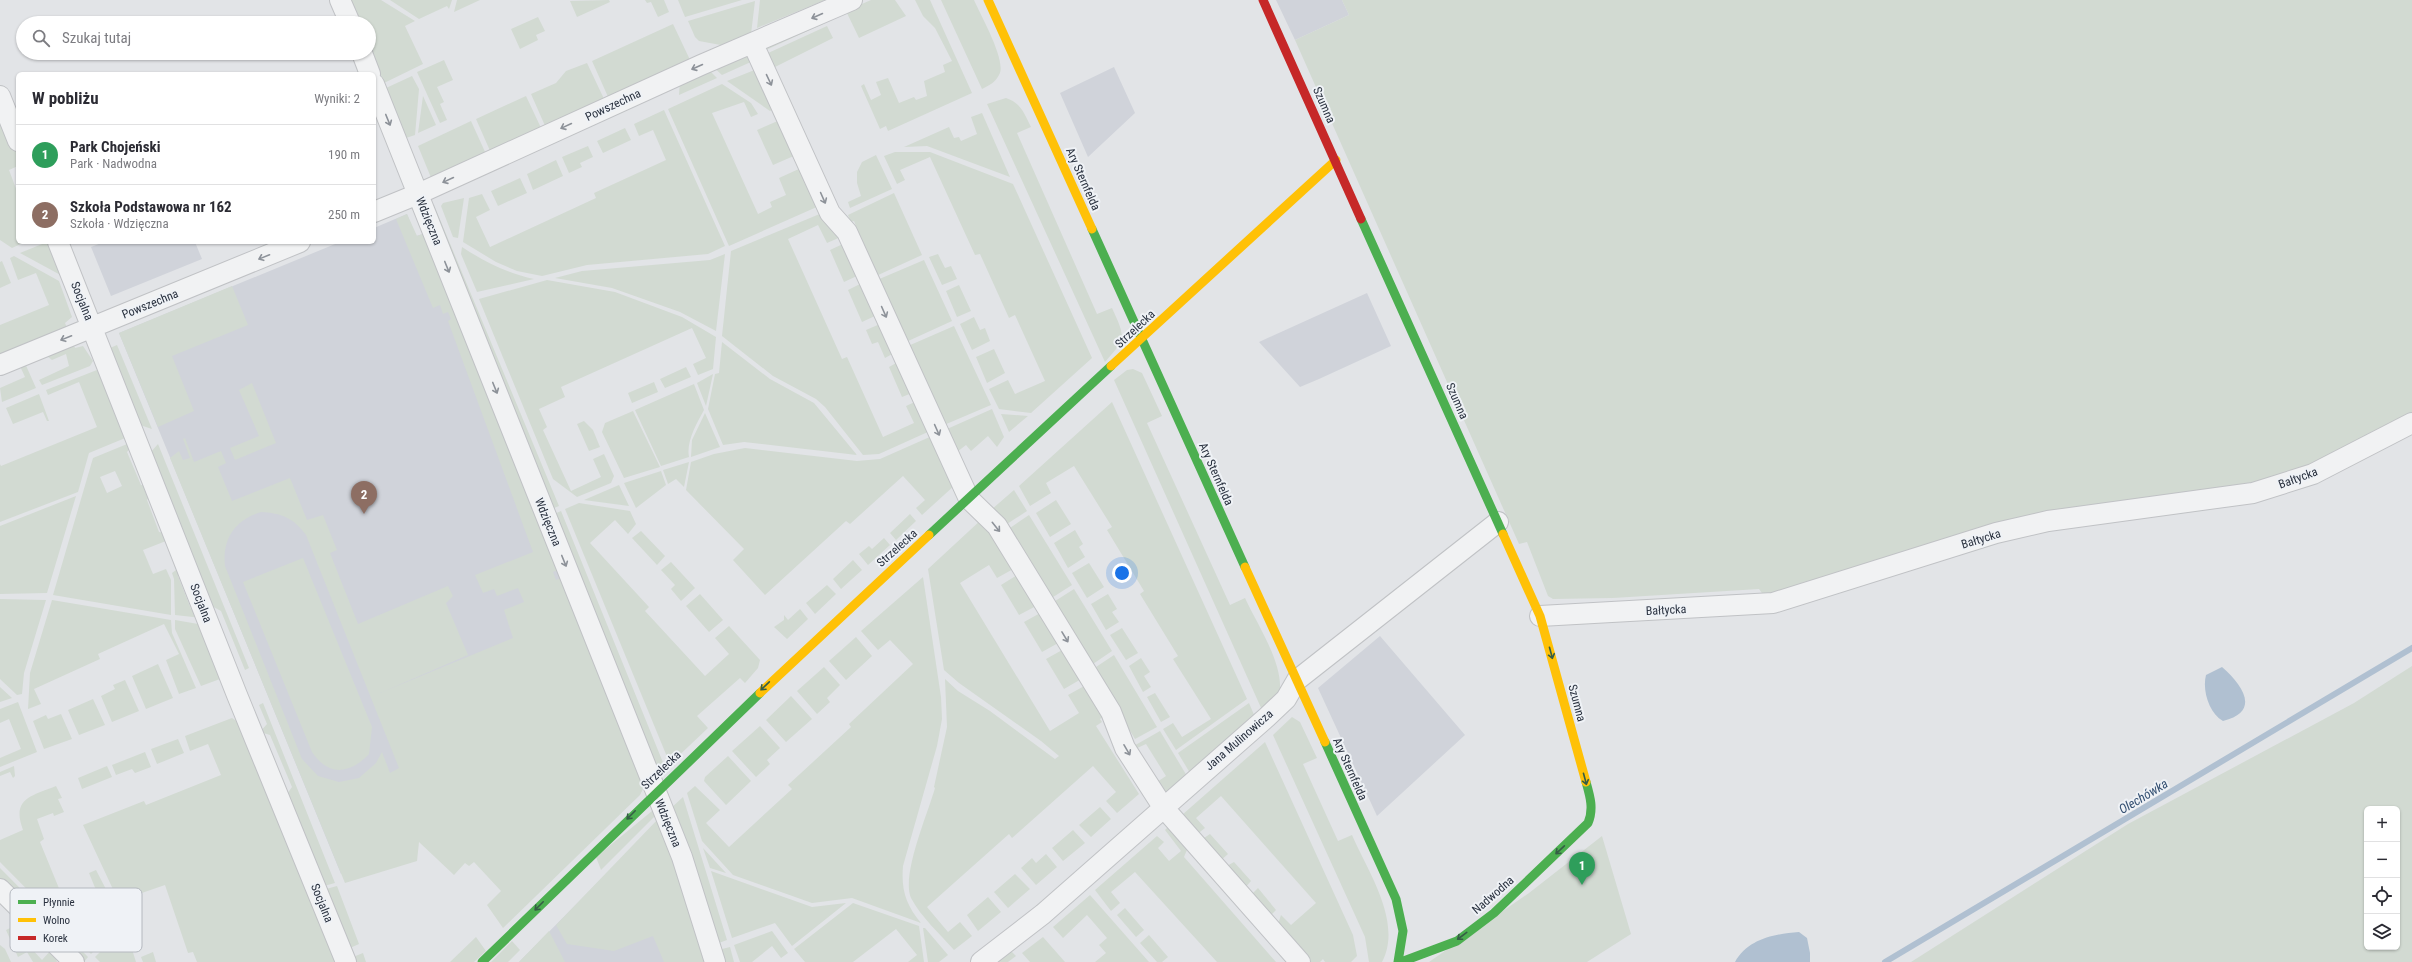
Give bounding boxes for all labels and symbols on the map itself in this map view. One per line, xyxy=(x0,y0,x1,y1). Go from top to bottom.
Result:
one-way arrow xyxy=(811,13,823,20)
one-way arrow xyxy=(691,63,703,71)
one-way arrow xyxy=(766,73,773,85)
street label: Szumna xyxy=(1310,85,1338,125)
street label: Powszechna xyxy=(583,86,643,124)
one-way arrow xyxy=(385,114,393,126)
one-way arrow xyxy=(560,123,572,130)
street label: Ary Sternfelda xyxy=(1063,146,1103,213)
one-way arrow xyxy=(442,177,454,184)
one-way arrow xyxy=(820,192,827,204)
street label: Wdzięczna xyxy=(413,195,445,247)
one-way arrow xyxy=(258,253,270,261)
one-way arrow xyxy=(444,260,451,272)
street label: Socjalna xyxy=(68,280,96,323)
street label: Powszechna xyxy=(120,286,180,322)
one-way arrow xyxy=(881,305,888,317)
street label: Strzelecka xyxy=(1112,307,1158,351)
one-way arrow xyxy=(61,335,73,343)
one-way arrow xyxy=(492,381,499,393)
street label: Szumna xyxy=(1443,381,1471,421)
one-way arrow xyxy=(934,424,941,436)
street label: Ary Sternfelda xyxy=(1196,441,1236,508)
street label: Bałtycka xyxy=(2277,464,2320,492)
pin: 2 xyxy=(351,481,377,514)
street label: Wdzięczna xyxy=(532,496,564,548)
one-way arrow xyxy=(992,521,1001,532)
street label: Strzelecka xyxy=(874,526,920,570)
street label: Bałtycka xyxy=(1960,526,2003,552)
one-way arrow xyxy=(560,554,568,566)
your location xyxy=(1112,563,1132,583)
street label: Socjalna xyxy=(187,582,215,625)
street label: Bałtycka xyxy=(1645,602,1687,618)
one-way arrow xyxy=(1061,631,1069,643)
one-way arrow xyxy=(1548,646,1555,659)
one-way arrow xyxy=(760,681,770,691)
street label: Szumna xyxy=(1565,683,1589,723)
street label: Jana Mulinowicza xyxy=(1202,707,1276,773)
street label: Ary Sternfelda xyxy=(1330,736,1370,803)
one-way arrow xyxy=(1124,744,1132,756)
street label: Strzelecka xyxy=(638,748,684,792)
one-way arrow xyxy=(1582,772,1589,785)
water label: Olechówka xyxy=(2116,776,2170,817)
street label: Wdzięczna xyxy=(652,797,684,849)
one-way arrow xyxy=(626,810,636,820)
one-way arrow xyxy=(1555,845,1565,855)
pin: 1 xyxy=(1569,852,1595,885)
street label: Nadwodna xyxy=(1469,873,1517,917)
street label: Socjalna xyxy=(308,882,336,925)
legend xyxy=(10,888,142,952)
text: Płynnie xyxy=(43,896,75,909)
one-way arrow xyxy=(534,902,544,911)
text: Wolno xyxy=(43,914,71,927)
text: Korek xyxy=(43,932,68,945)
one-way arrow xyxy=(1457,932,1468,941)

